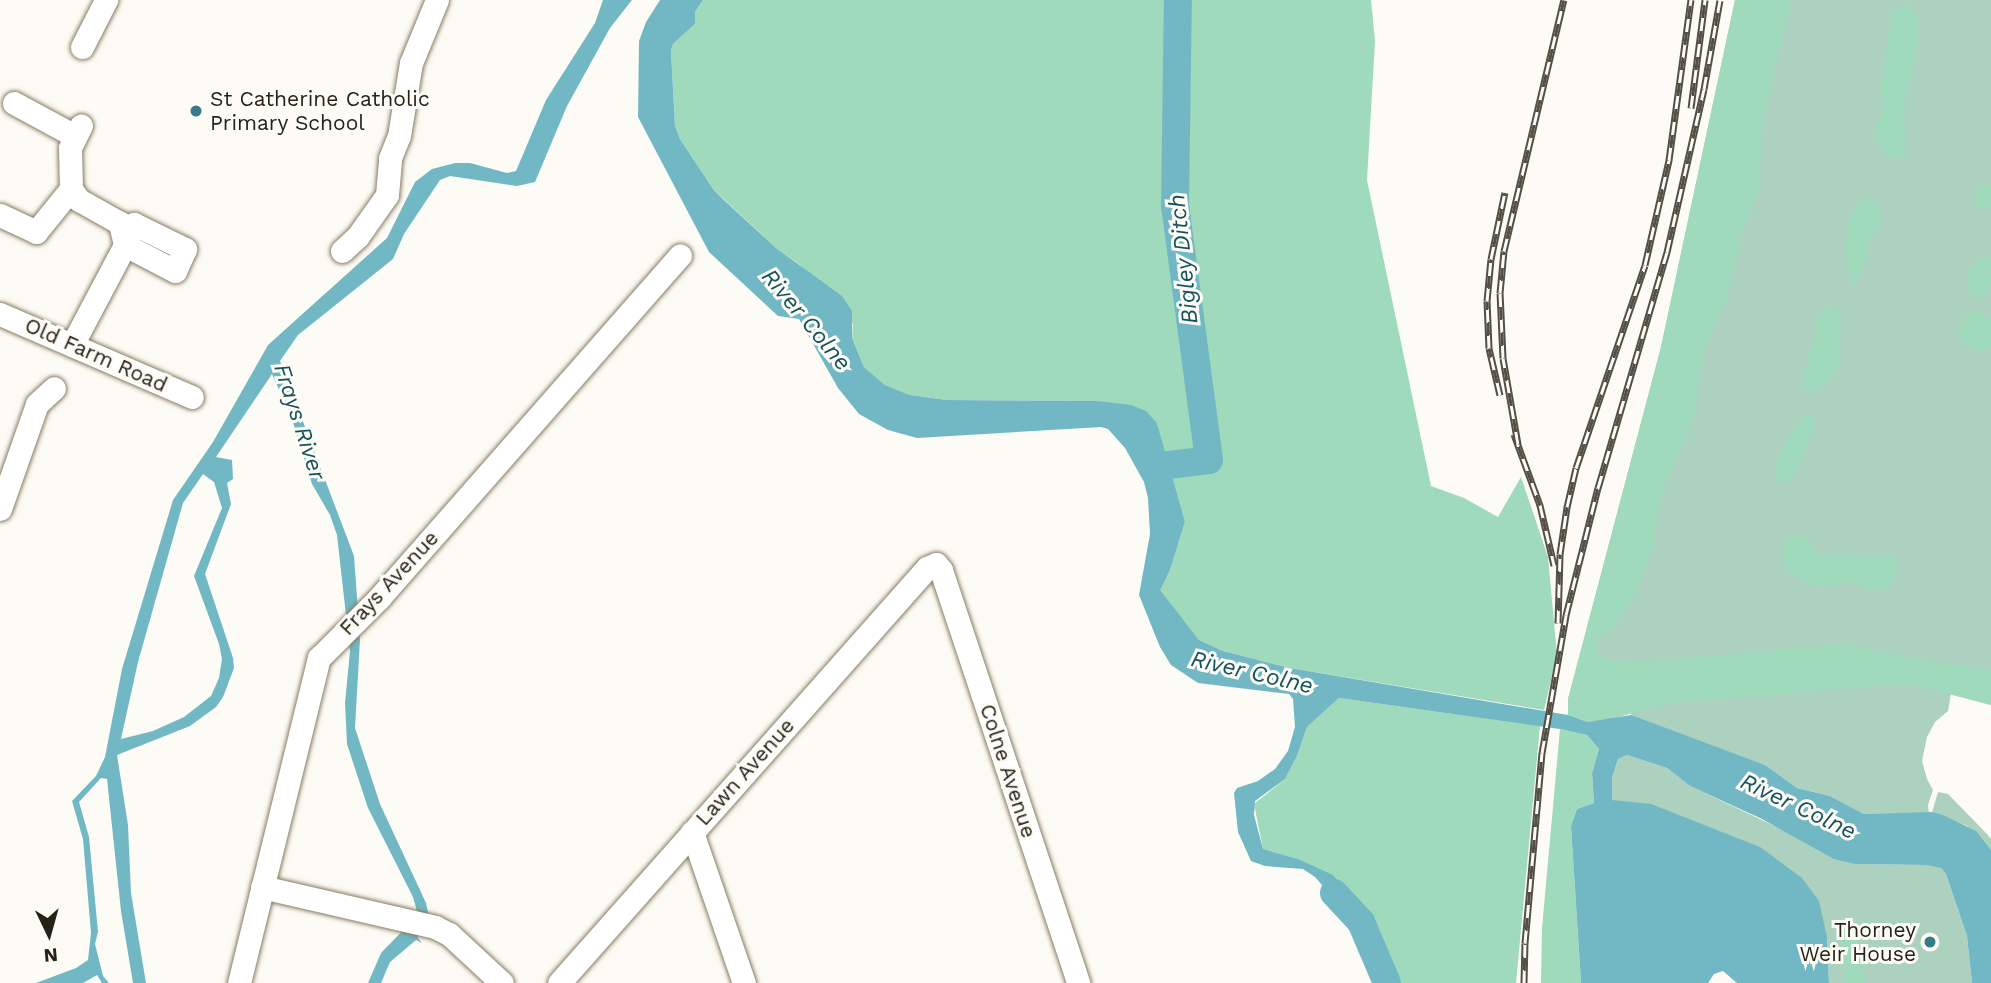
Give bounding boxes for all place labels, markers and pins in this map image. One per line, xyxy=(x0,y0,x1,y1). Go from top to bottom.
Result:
place label: St Catherine Catholic Primary School xyxy=(210,86,430,136)
marker: St Catherine Catholic Primary School xyxy=(188,103,204,119)
place label: Thorney Weir House xyxy=(1799,917,1916,967)
marker: Thorney Weir House xyxy=(1922,934,1938,950)

